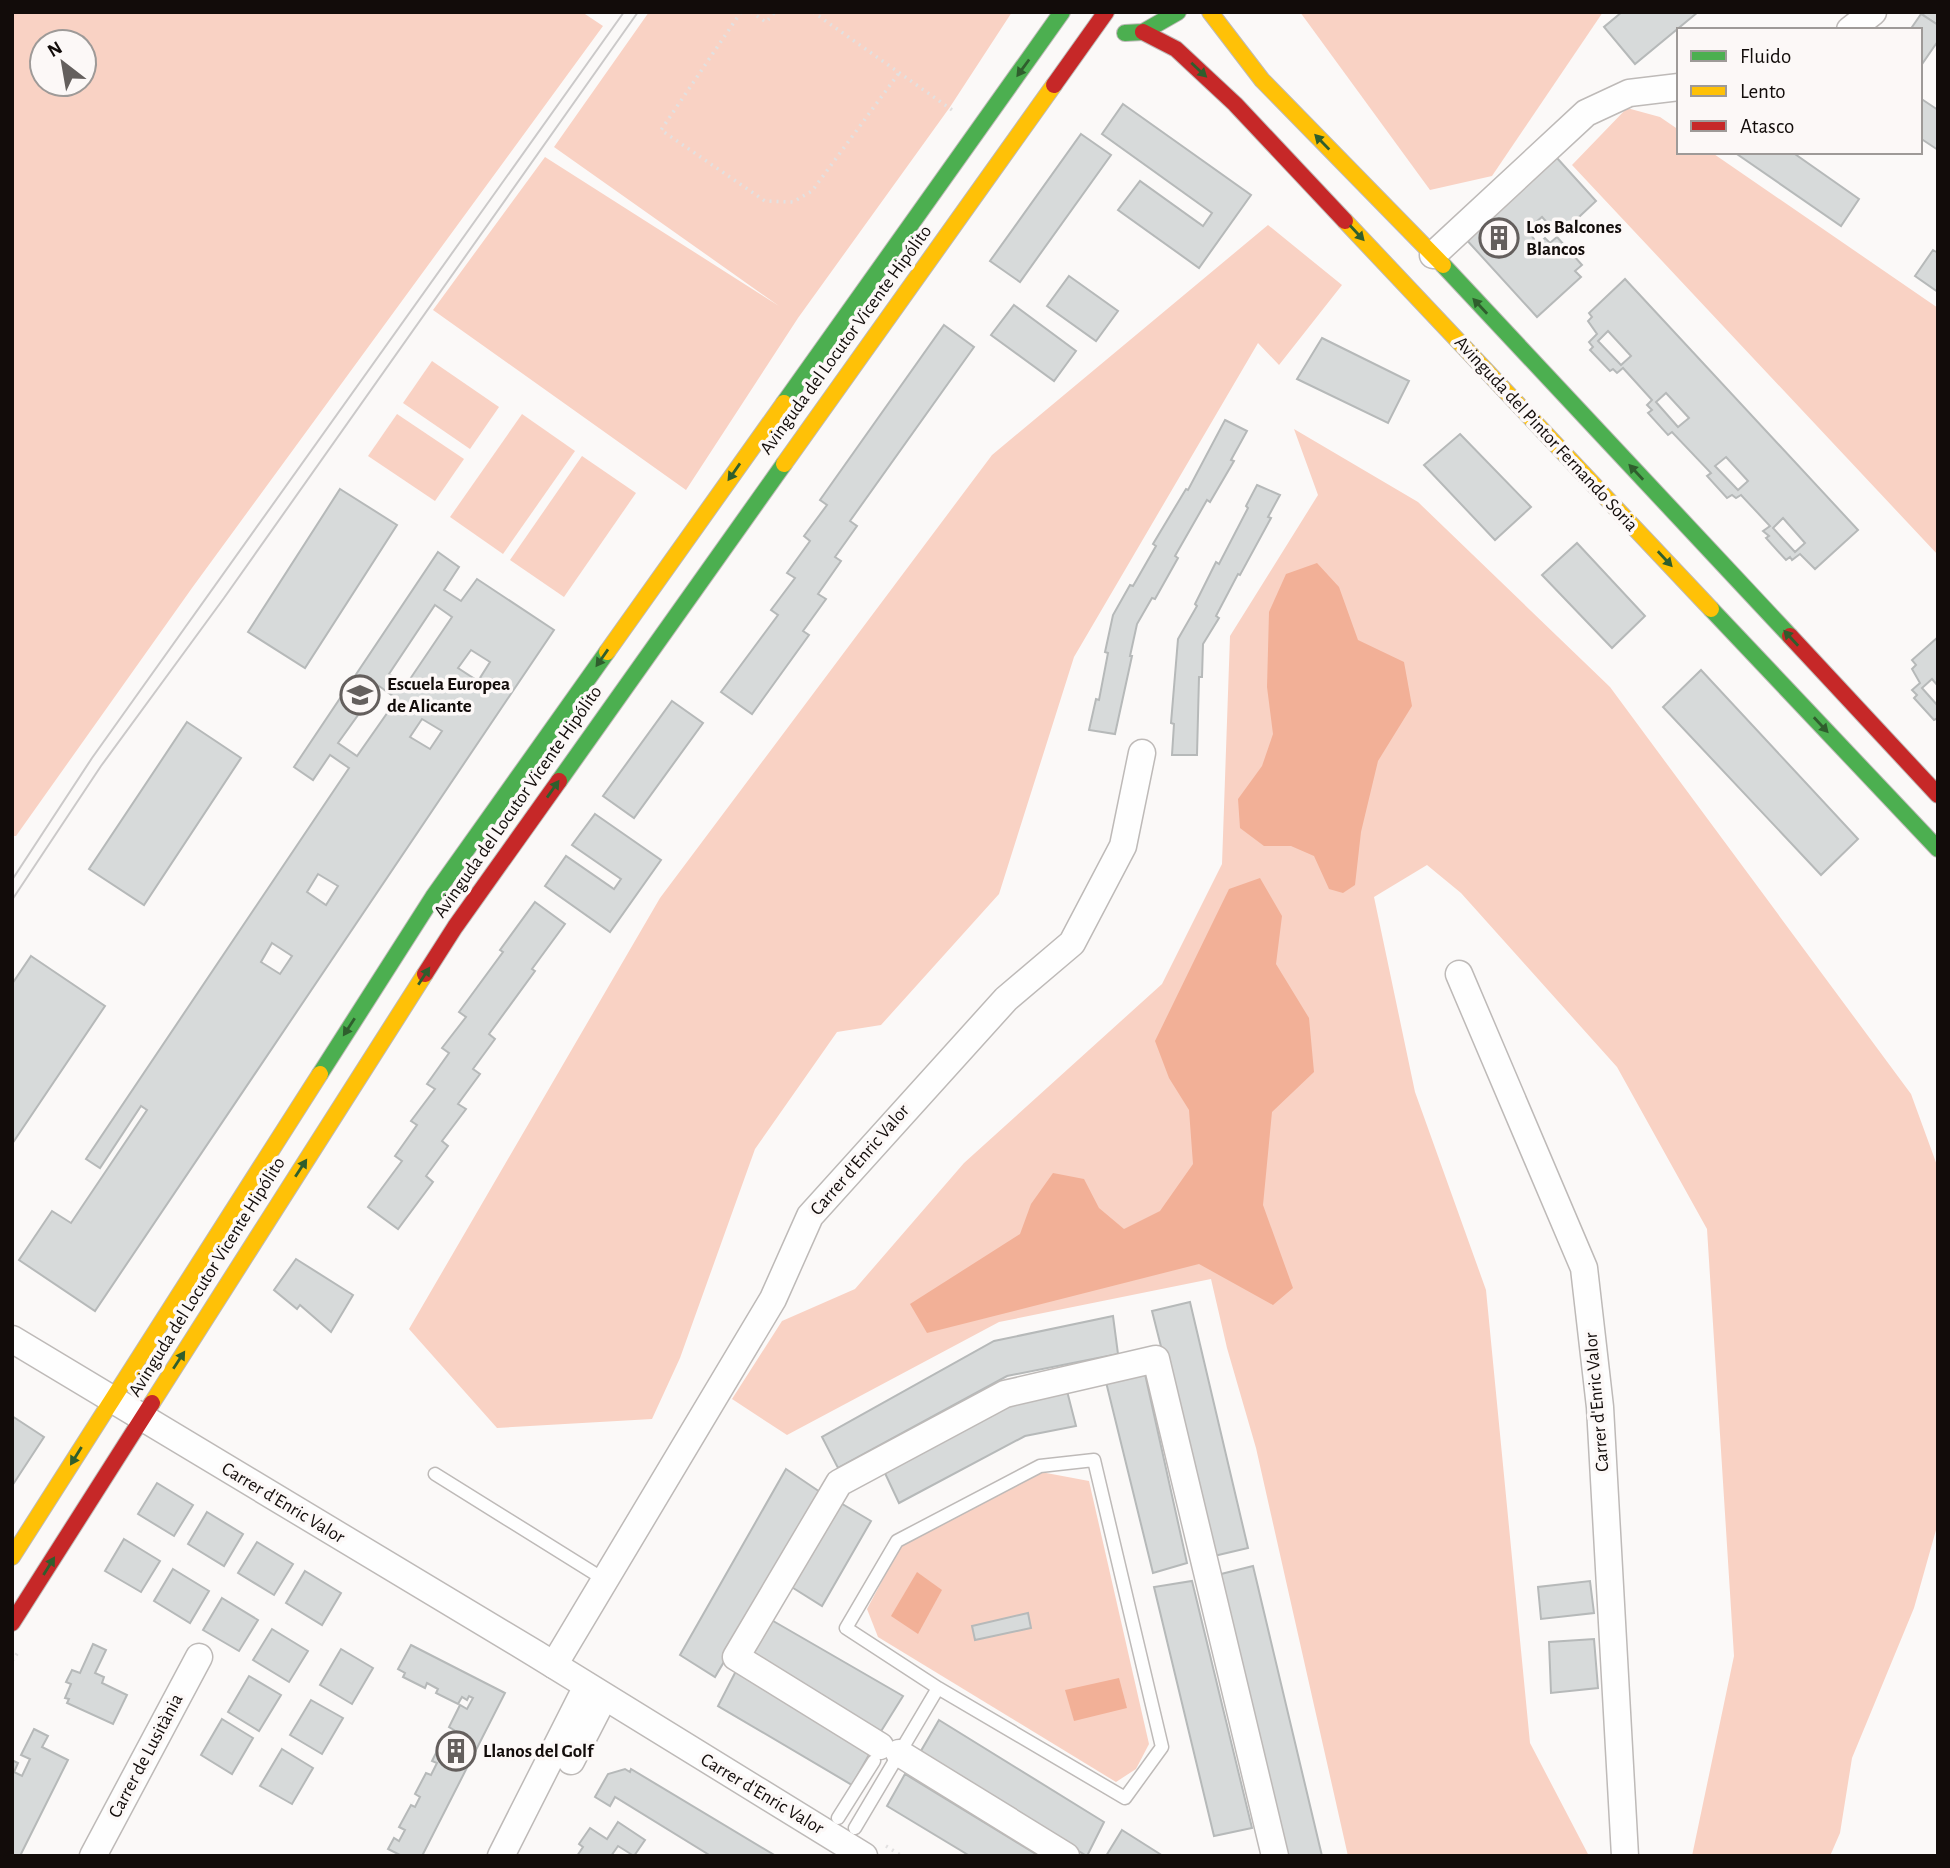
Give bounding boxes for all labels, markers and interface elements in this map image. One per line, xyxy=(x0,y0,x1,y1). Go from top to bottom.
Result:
north arrow xyxy=(28,28,98,98)
legend xyxy=(1677,28,1922,154)
text: N xyxy=(44,38,66,61)
text: Fluido xyxy=(1740,46,1791,67)
one-way arrow xyxy=(1016,59,1030,77)
one-way arrow xyxy=(1190,62,1208,78)
text: Lento xyxy=(1740,81,1786,102)
text: Atasco xyxy=(1740,116,1794,137)
one-way arrow xyxy=(1315,134,1331,151)
building icon: Los Balcones Blancos xyxy=(1478,217,1520,259)
place label: Los Balcones Blancos xyxy=(1526,218,1622,259)
street label: Avinguda del Locutor Vicente Hipólito xyxy=(757,222,935,458)
one-way arrow xyxy=(1349,224,1365,241)
one-way arrow xyxy=(1472,297,1489,314)
street label: Avinguda del Pintor Fernando Soria xyxy=(1451,333,1641,535)
one-way arrow xyxy=(727,463,741,481)
one-way arrow xyxy=(1628,464,1644,481)
one-way arrow xyxy=(1656,550,1672,567)
one-way arrow xyxy=(1783,629,1799,647)
one-way arrow xyxy=(595,649,609,667)
school or university icon: Escuela Europea de Alicante xyxy=(339,674,381,716)
place label: Escuela Europea de Alicante xyxy=(387,675,510,716)
street label: Avinguda del Locutor Vicente Hipólito xyxy=(430,683,606,921)
one-way arrow xyxy=(1812,716,1828,733)
one-way arrow xyxy=(546,780,560,798)
one-way arrow xyxy=(417,967,430,986)
one-way arrow xyxy=(343,1018,356,1037)
street label: Carrer d'Enric Valor xyxy=(807,1101,913,1219)
street label: Avinguda del Locutor Vicente Hipólito xyxy=(125,1154,289,1400)
one-way arrow xyxy=(295,1158,308,1178)
street label: Carrer d'Enric Valor xyxy=(1581,1331,1613,1473)
one-way arrow xyxy=(172,1350,185,1369)
one-way arrow xyxy=(69,1447,82,1466)
street label: Carrer d'Enric Valor xyxy=(218,1459,348,1547)
one-way arrow xyxy=(42,1556,55,1575)
street label: Carrer de Lusitània xyxy=(105,1691,187,1821)
building icon: Llanos del Golf xyxy=(435,1730,477,1772)
place label: Llanos del Golf xyxy=(483,1742,595,1761)
street label: Carrer d'Enric Valor xyxy=(697,1750,827,1838)

